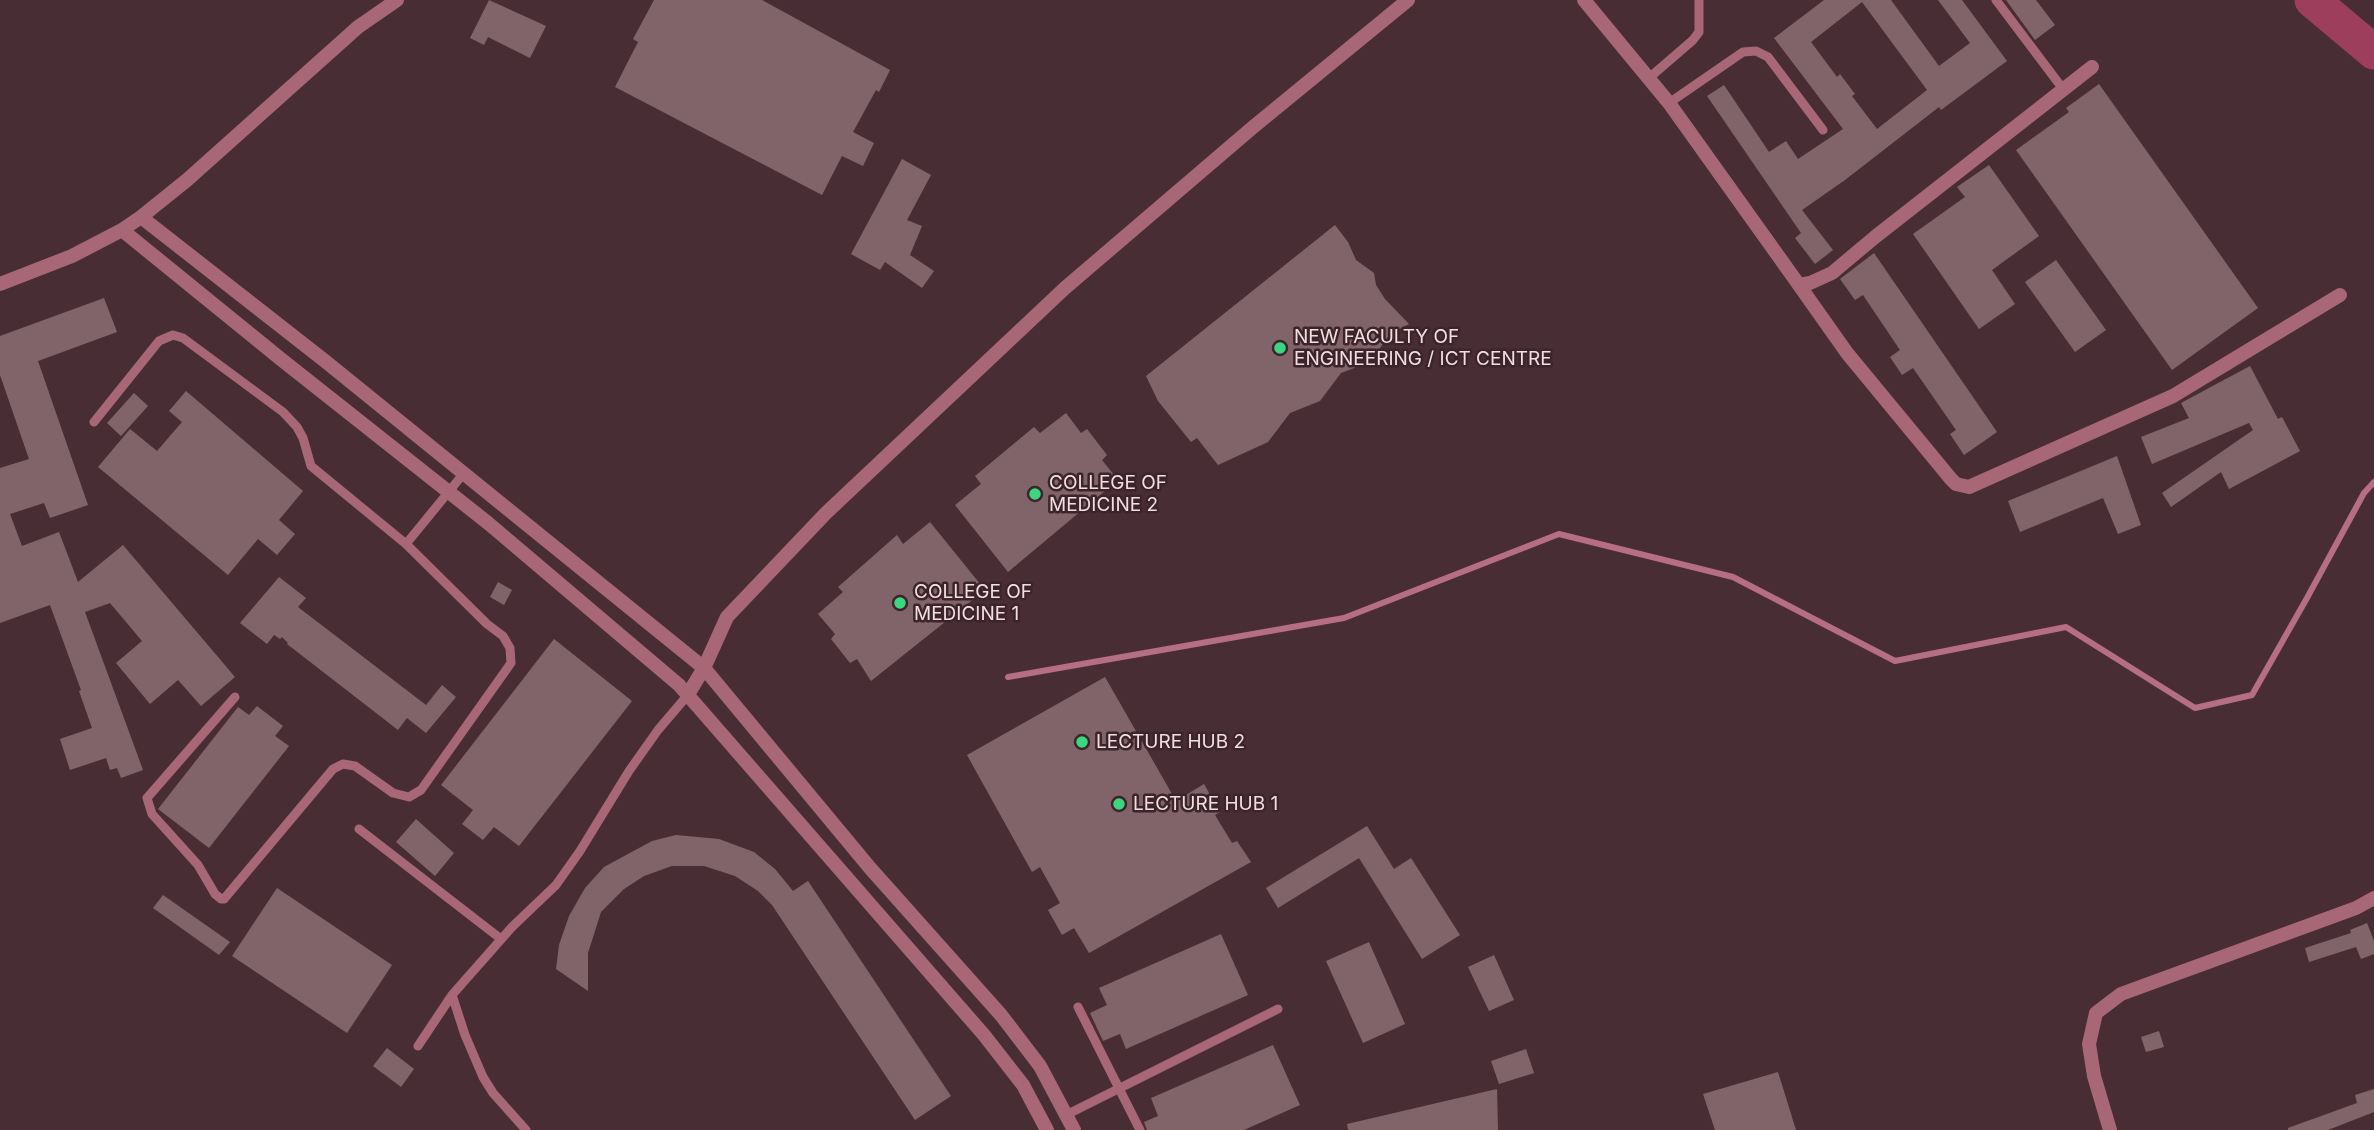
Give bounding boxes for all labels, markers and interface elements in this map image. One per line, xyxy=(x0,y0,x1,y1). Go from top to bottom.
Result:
place label: NEW FACULTY OF ENGINEERING / ICT CENTRE xyxy=(1294,326,1552,370)
marker: NEW FACULTY OF ENGINEERING / ICT CENTRE xyxy=(1272,340,1288,356)
place label: COLLEGE OF MEDICINE 2 xyxy=(1049,472,1167,516)
marker: COLLEGE OF MEDICINE 2 xyxy=(1027,486,1043,502)
place label: COLLEGE OF MEDICINE 1 xyxy=(914,581,1032,625)
marker: COLLEGE OF MEDICINE 1 xyxy=(892,595,908,611)
place label: LECTURE HUB 2 xyxy=(1096,731,1245,753)
marker: LECTURE HUB 2 xyxy=(1074,734,1090,750)
place label: LECTURE HUB 1 xyxy=(1133,793,1278,815)
marker: LECTURE HUB 1 xyxy=(1111,796,1127,812)

